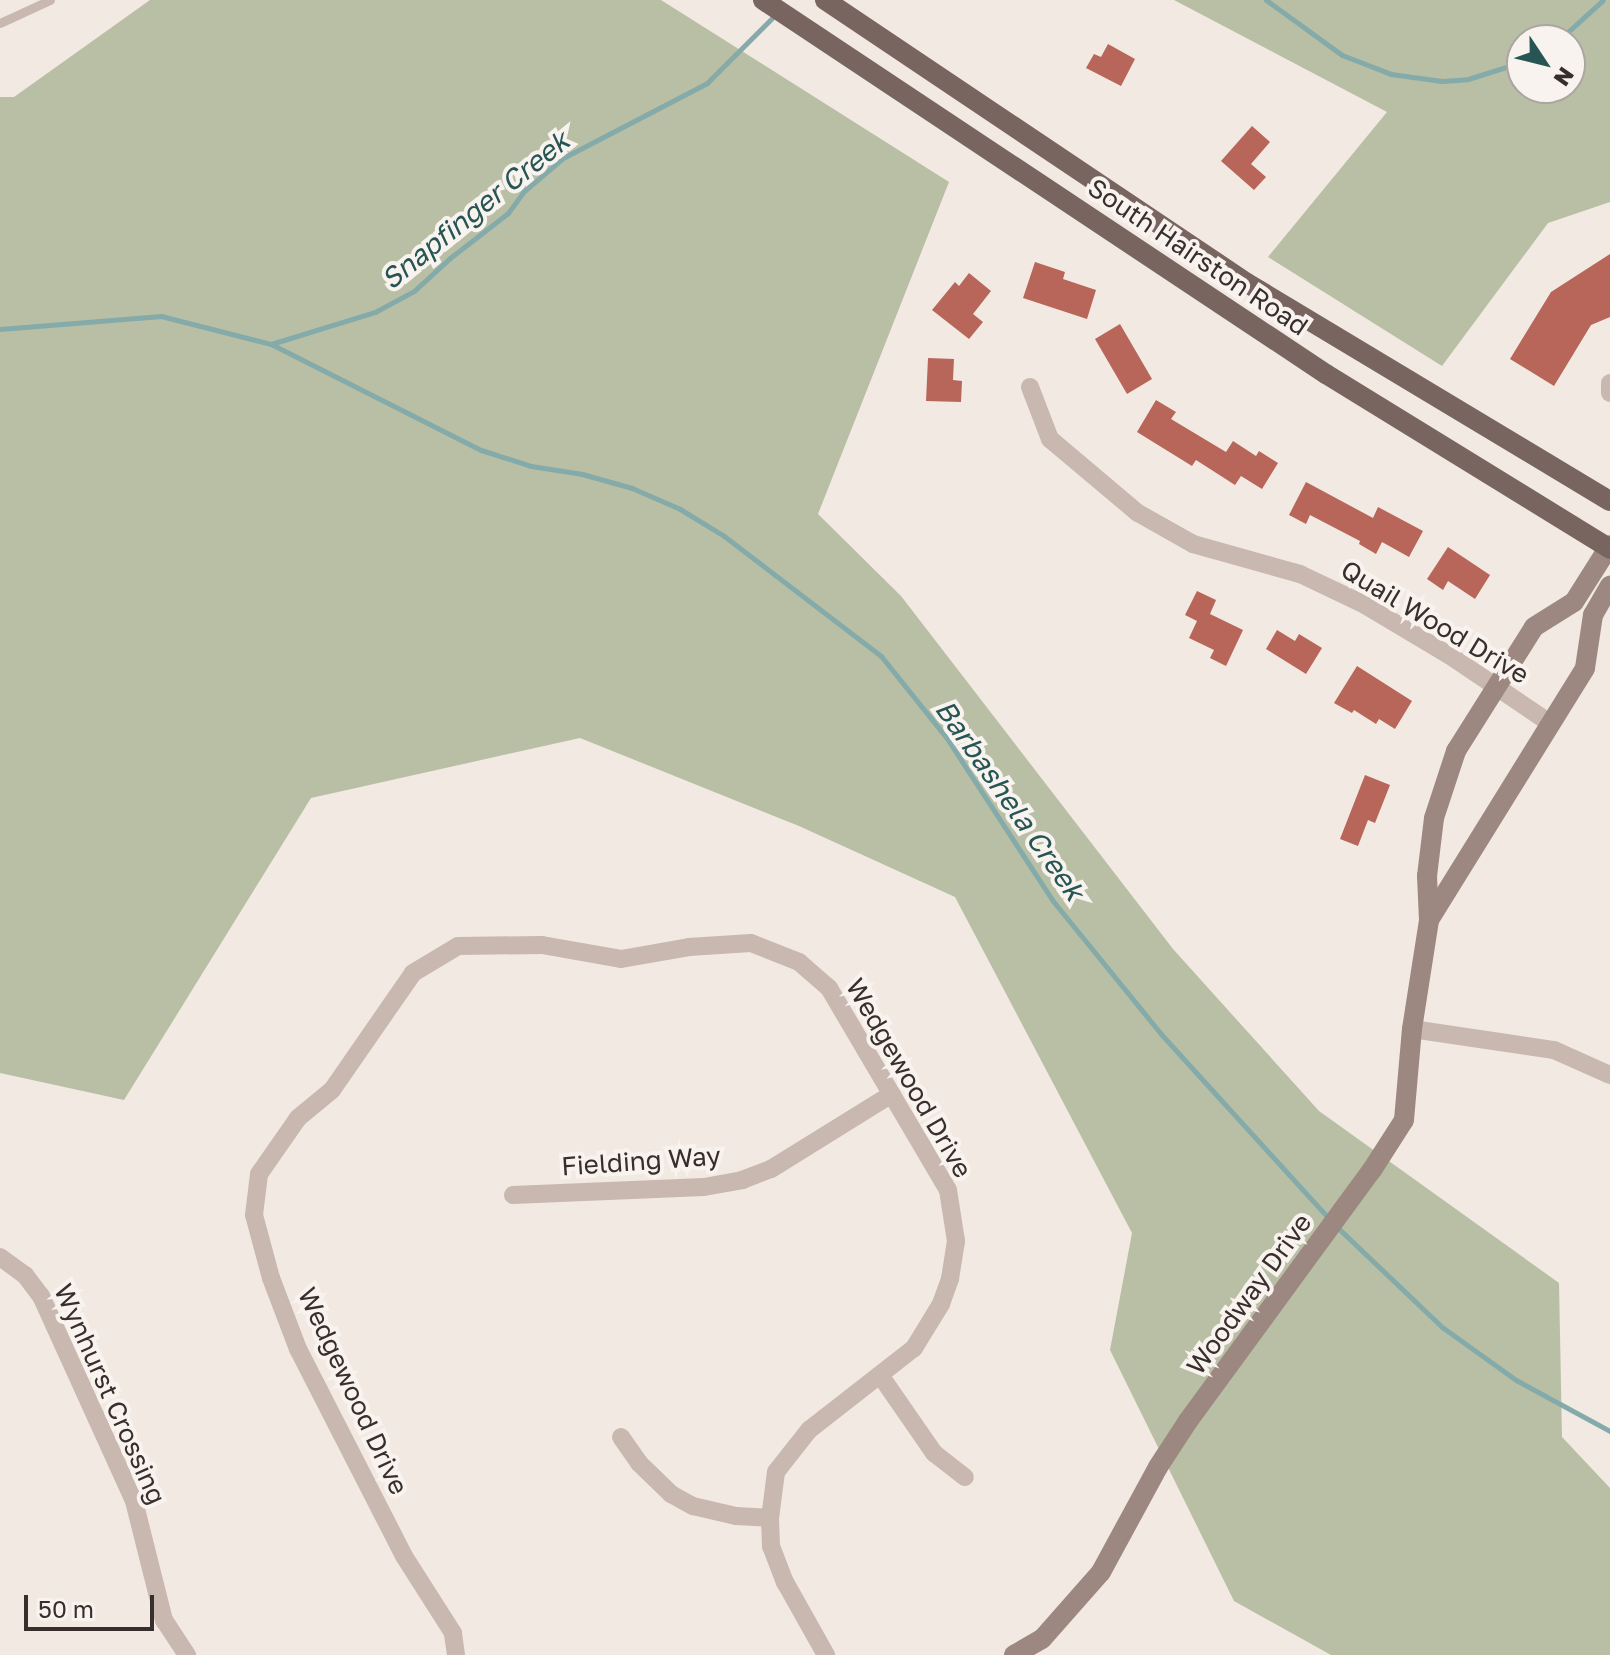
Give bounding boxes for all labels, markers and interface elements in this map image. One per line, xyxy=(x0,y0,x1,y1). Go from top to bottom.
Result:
north arrow xyxy=(1506,24,1586,104)
text: N xyxy=(1549,62,1580,91)
water label: Snapfinger Creek xyxy=(374,124,576,296)
street label: South Hairston Road xyxy=(1082,172,1314,342)
street label: Quail Wood Drive xyxy=(1335,554,1535,690)
water label: Barbashela Creek xyxy=(928,693,1092,907)
street label: Wedgewood Drive xyxy=(839,973,979,1183)
street label: Fielding Way xyxy=(560,1140,722,1182)
street label: Woodway Drive xyxy=(1180,1207,1318,1381)
street label: Wynhurst Crossing xyxy=(47,1279,173,1509)
street label: Wedgewood Drive xyxy=(291,1283,415,1499)
scale bar xyxy=(28,1579,158,1629)
text: 50 m xyxy=(38,1594,94,1623)

